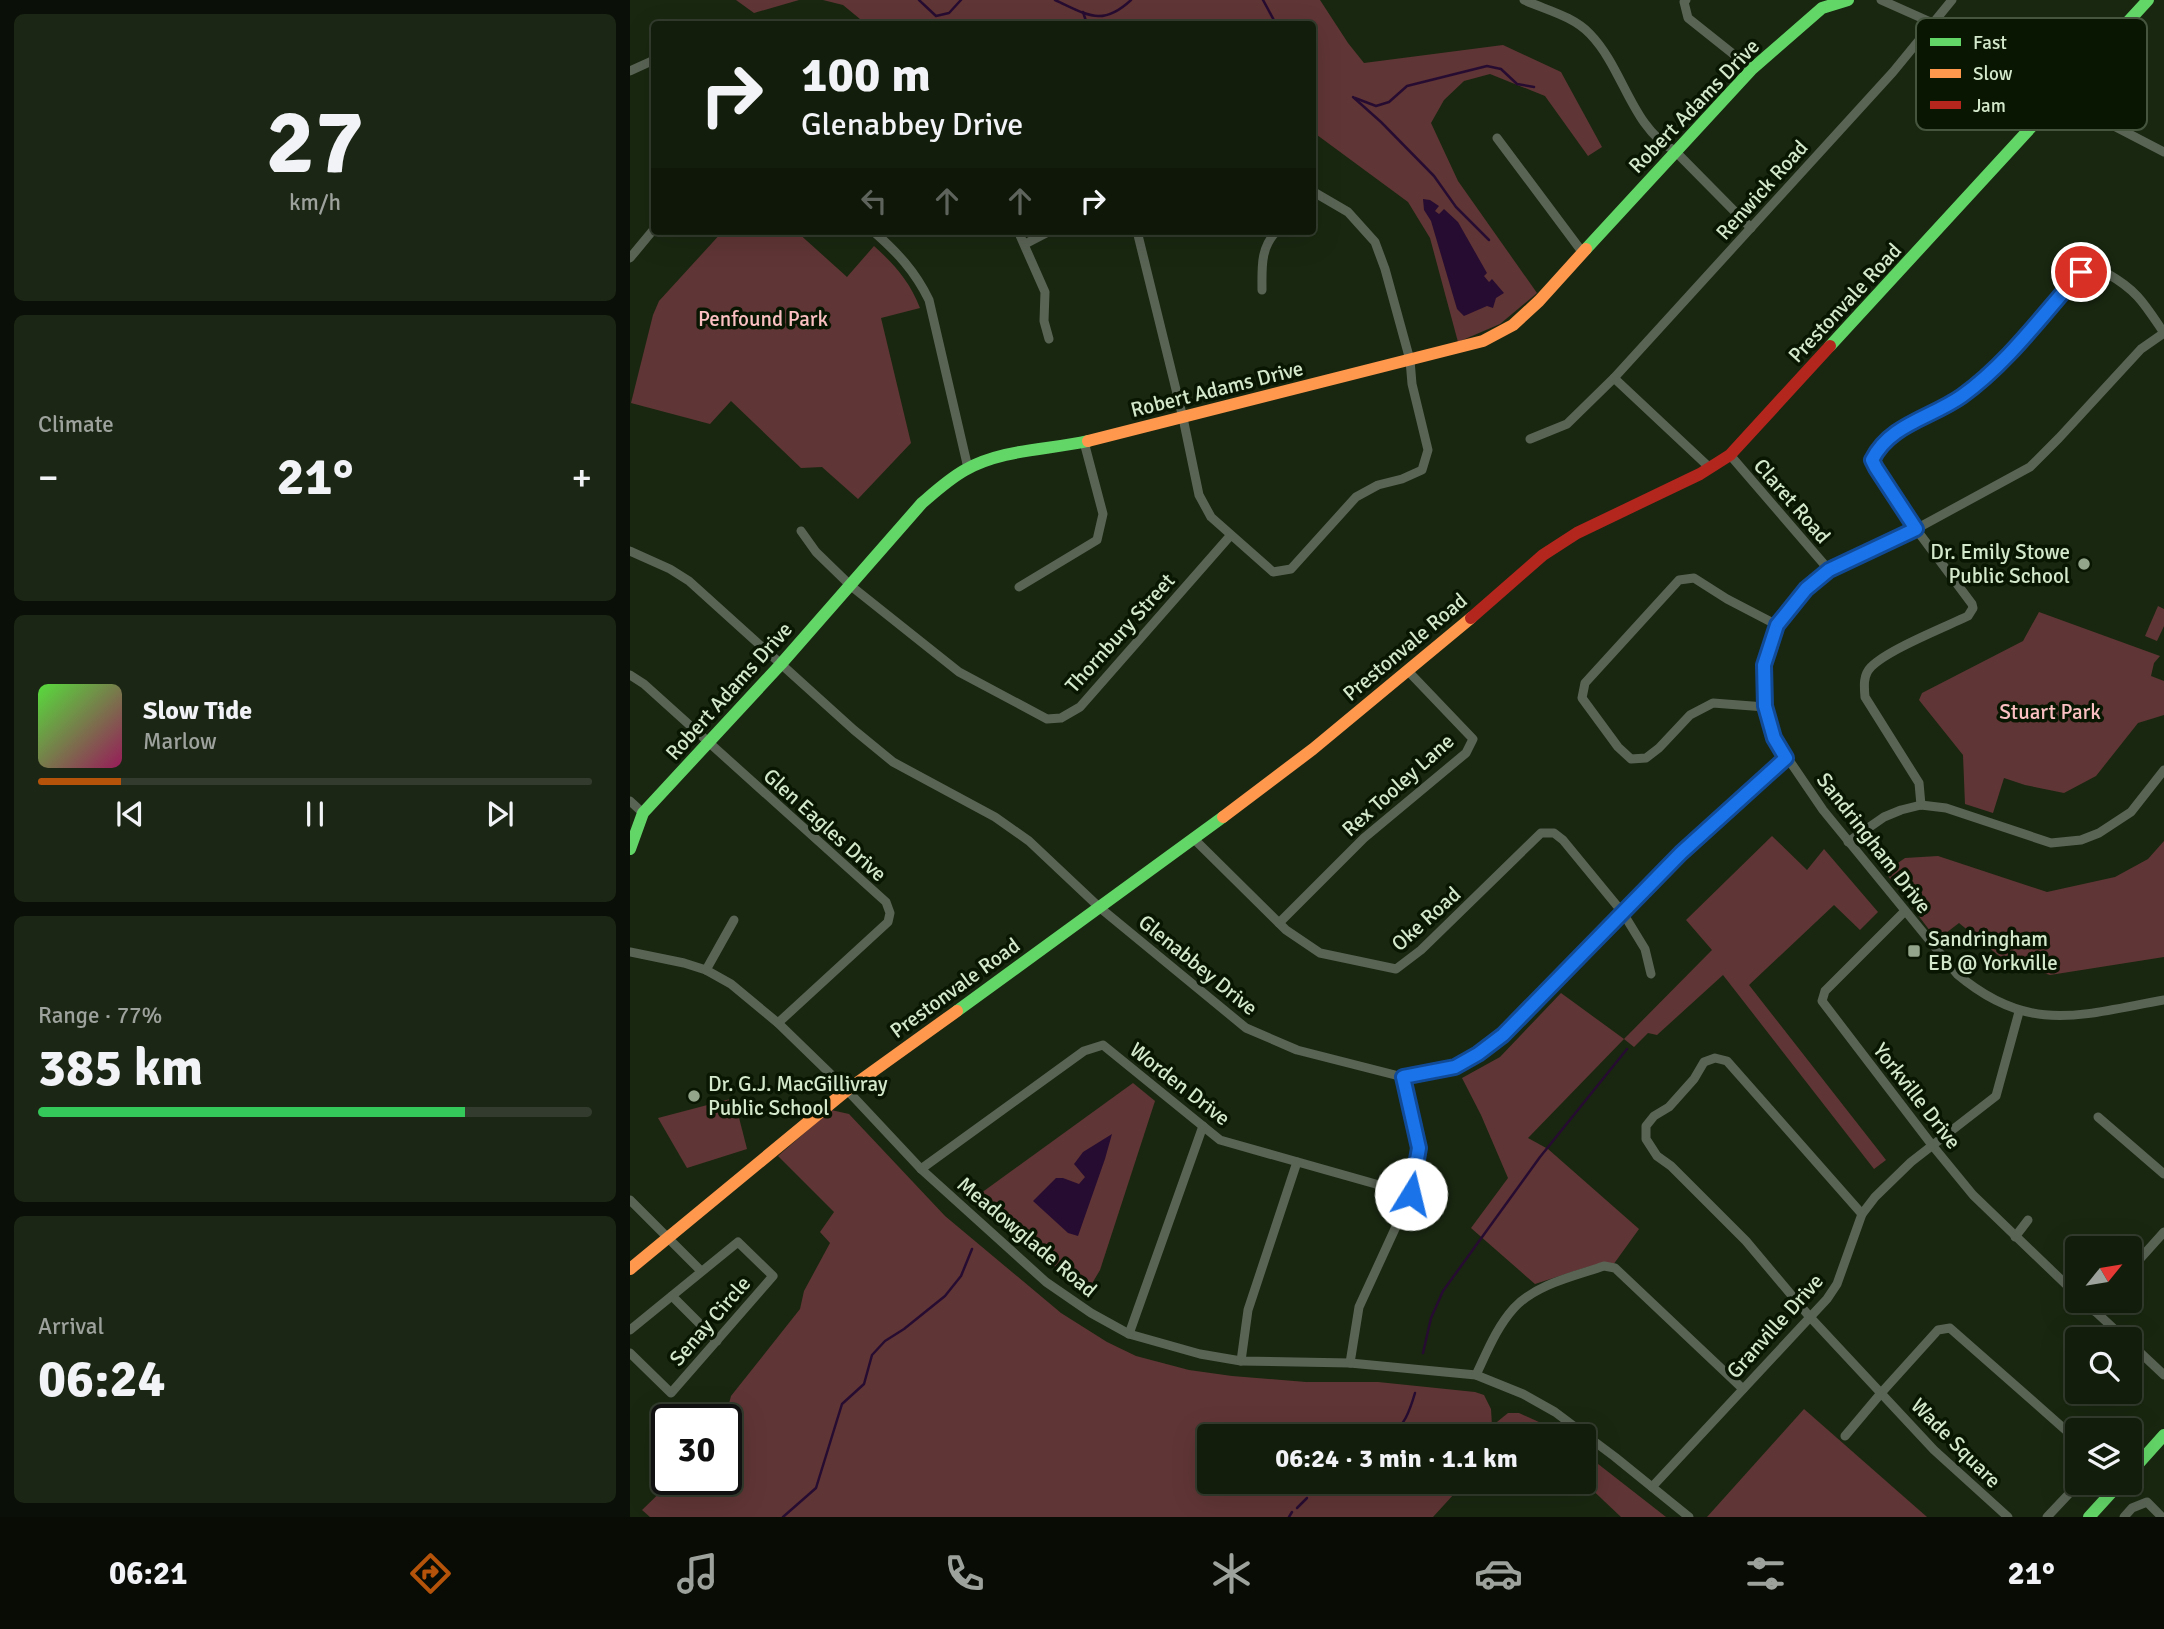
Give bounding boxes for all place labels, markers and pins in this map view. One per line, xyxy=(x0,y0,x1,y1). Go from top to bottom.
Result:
pin xyxy=(2051,242,2111,302)
place label: Dr. Emily Stowe Public School xyxy=(1930,539,2070,589)
marker: Dr. Emily Stowe Public School xyxy=(2076,556,2092,572)
place label: Sandringham EB @ Yorkville xyxy=(1928,926,2058,976)
marker: Sandringham EB @ Yorkville xyxy=(1906,943,1922,959)
place label: Dr. G.J. MacGillivray Public School xyxy=(708,1071,888,1121)
marker: Dr. G.J. MacGillivray Public School xyxy=(686,1088,702,1104)

